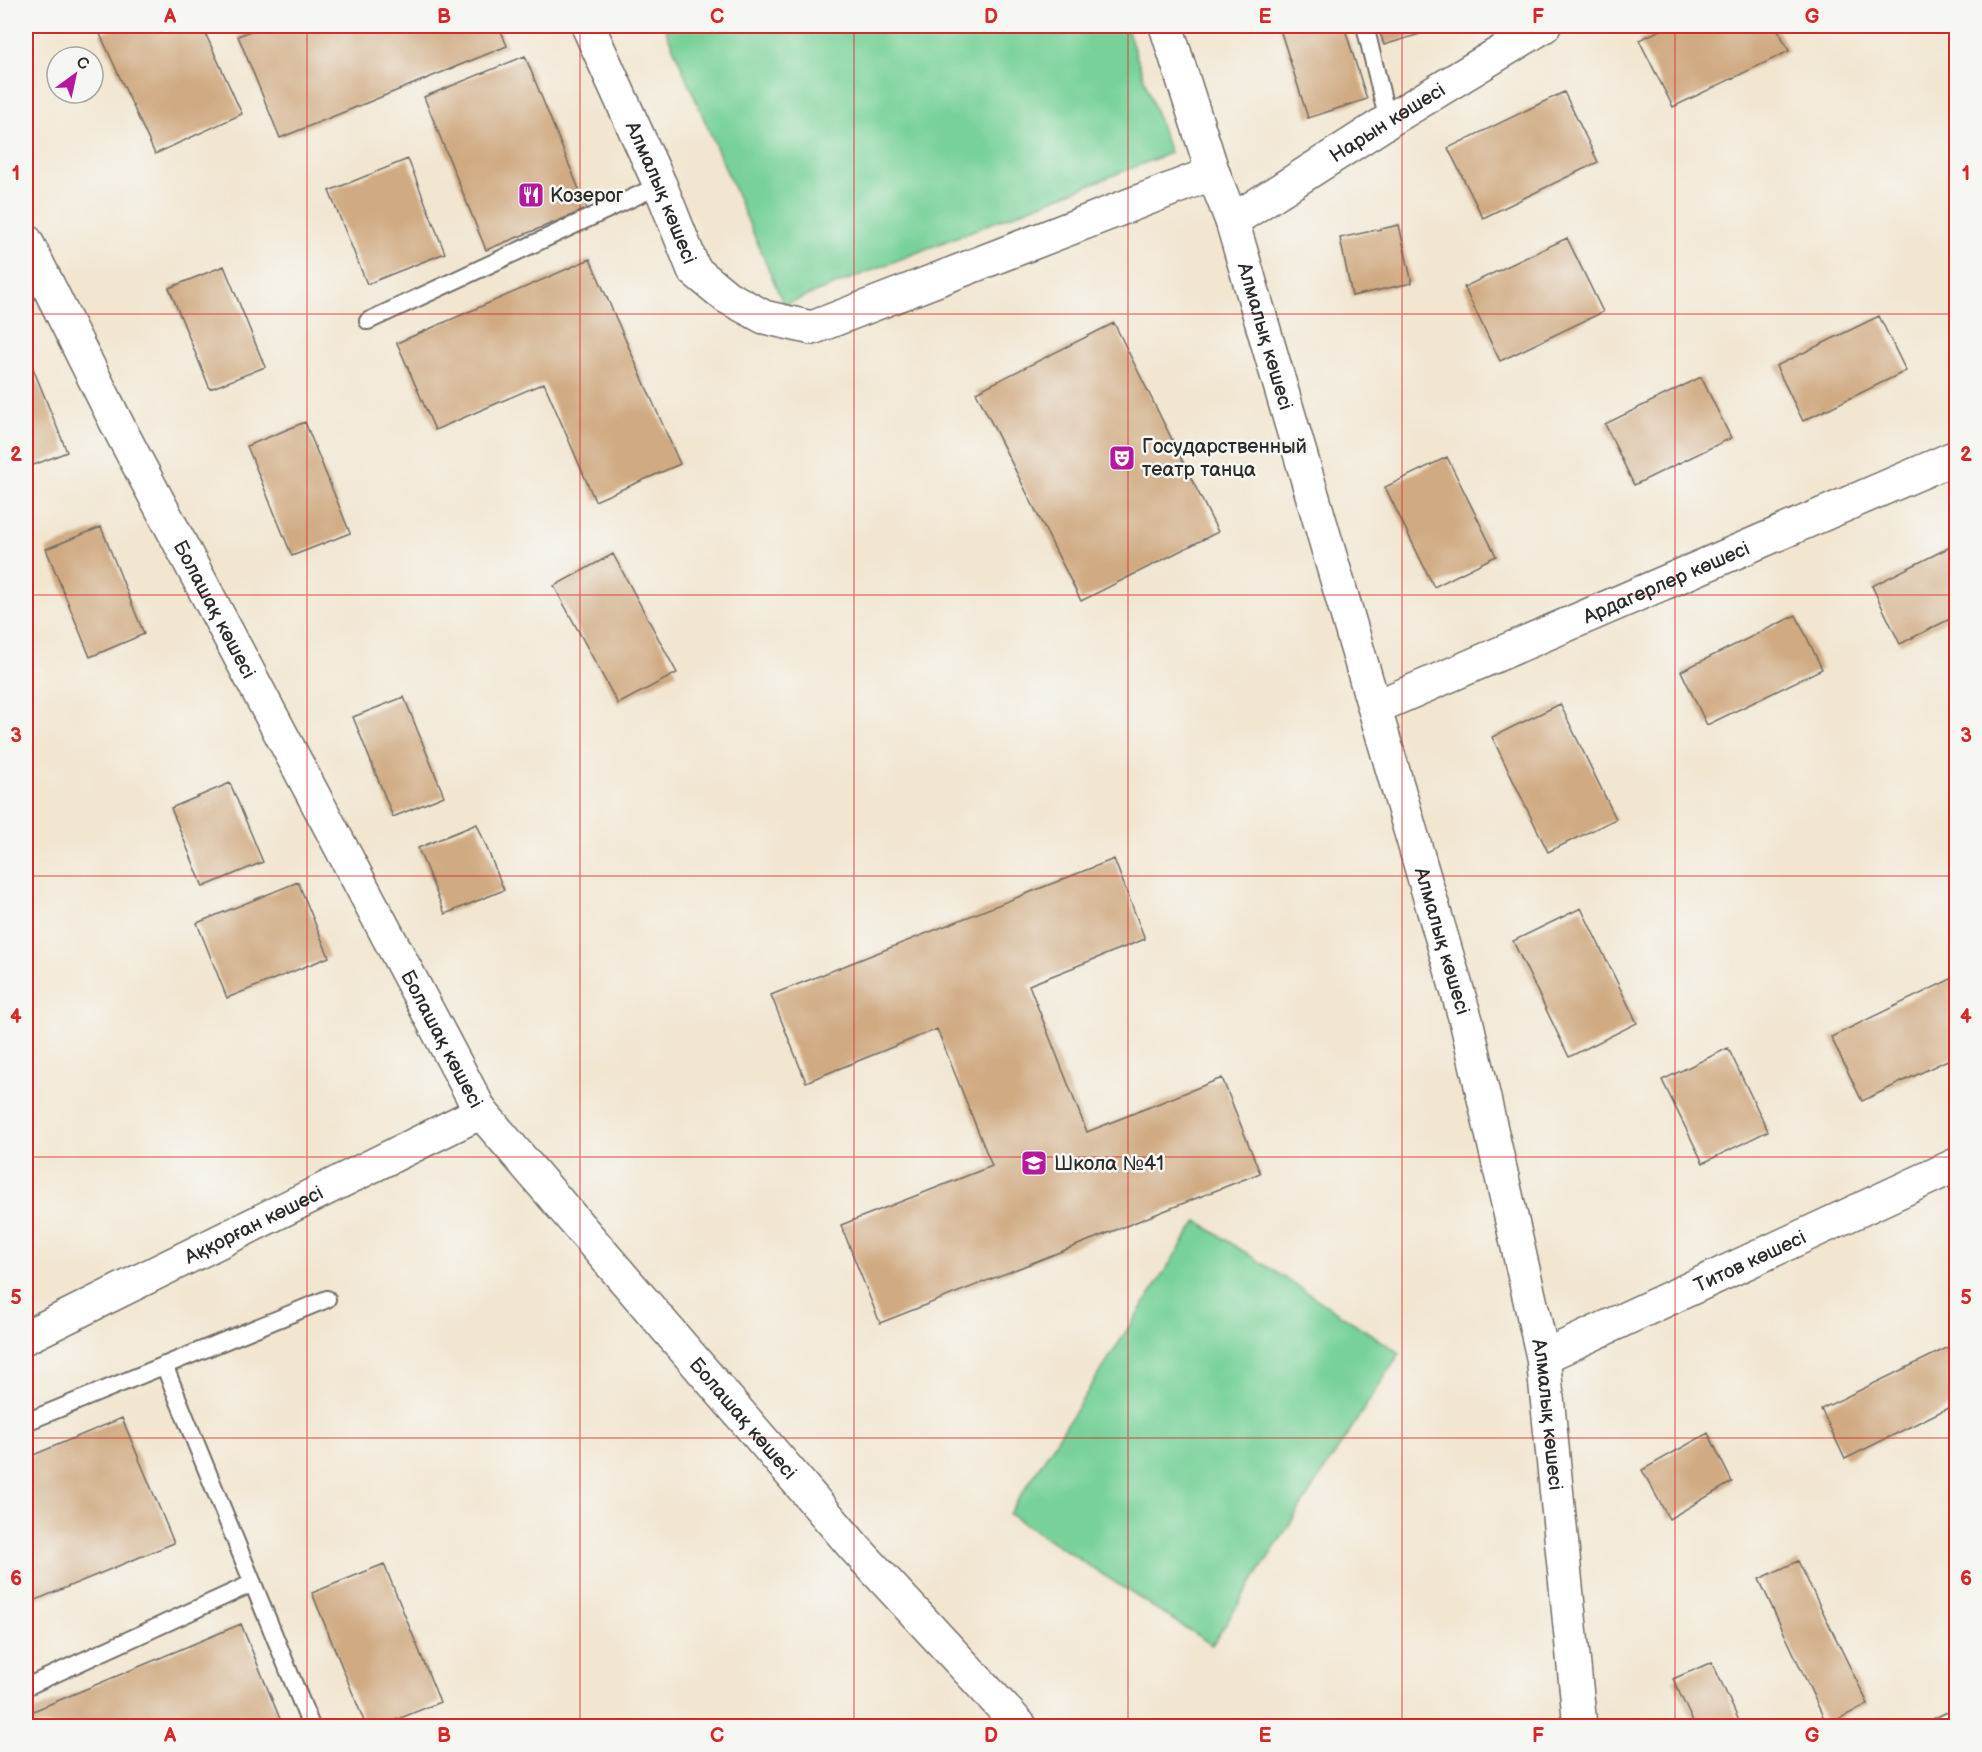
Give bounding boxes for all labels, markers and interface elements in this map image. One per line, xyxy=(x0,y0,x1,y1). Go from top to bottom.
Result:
text: A xyxy=(163,5,177,29)
text: B xyxy=(437,5,451,29)
text: C xyxy=(710,5,724,29)
text: D xyxy=(984,5,998,29)
text: E xyxy=(1259,5,1272,29)
text: F xyxy=(1532,5,1544,29)
text: G xyxy=(1805,5,1820,29)
north arrow xyxy=(45,45,105,105)
text: С xyxy=(73,53,92,75)
street label: Нарын көшесі xyxy=(1325,78,1450,168)
street label: Алмалық көшесі xyxy=(619,117,701,268)
text: 1 xyxy=(12,162,20,186)
text: 1 xyxy=(1962,162,1970,186)
restaurant icon: Козерог xyxy=(516,180,546,210)
place label: Козерог xyxy=(550,184,624,208)
street label: Алмалық көшесі xyxy=(1232,259,1298,413)
place label: Государственный театр танца xyxy=(1142,435,1307,482)
text: 2 xyxy=(10,443,22,467)
theatre icon: Государственный театр танца xyxy=(1107,443,1137,473)
text: 2 xyxy=(1960,443,1972,467)
street label: Ардагерлер көшесі xyxy=(1579,536,1753,630)
street label: Болашақ көшесі xyxy=(168,537,260,683)
text: 3 xyxy=(10,724,22,748)
text: 3 xyxy=(1960,724,1972,748)
street label: Алмалық көшесі xyxy=(1409,864,1475,1018)
street label: Болашақ көшесі xyxy=(395,966,488,1112)
text: 4 xyxy=(10,1005,22,1029)
text: 4 xyxy=(1960,1005,1972,1029)
school or university icon: Школа №41 xyxy=(1019,1148,1049,1178)
place label: Школа №41 xyxy=(1054,1152,1164,1176)
street label: Аққорған көшесі xyxy=(180,1181,327,1270)
street label: Титов көшесі xyxy=(1690,1225,1810,1298)
text: 5 xyxy=(10,1286,22,1310)
text: 5 xyxy=(1960,1286,1972,1310)
street label: Алмалық көшесі xyxy=(1526,1336,1567,1492)
street label: Болашақ көшесі xyxy=(684,1353,802,1485)
text: 6 xyxy=(10,1567,22,1591)
text: 6 xyxy=(1960,1567,1972,1591)
text: A xyxy=(163,1724,177,1748)
text: B xyxy=(437,1724,451,1748)
text: C xyxy=(710,1724,724,1748)
text: D xyxy=(984,1724,998,1748)
text: E xyxy=(1259,1724,1272,1748)
text: F xyxy=(1532,1724,1544,1748)
text: G xyxy=(1805,1724,1820,1748)

